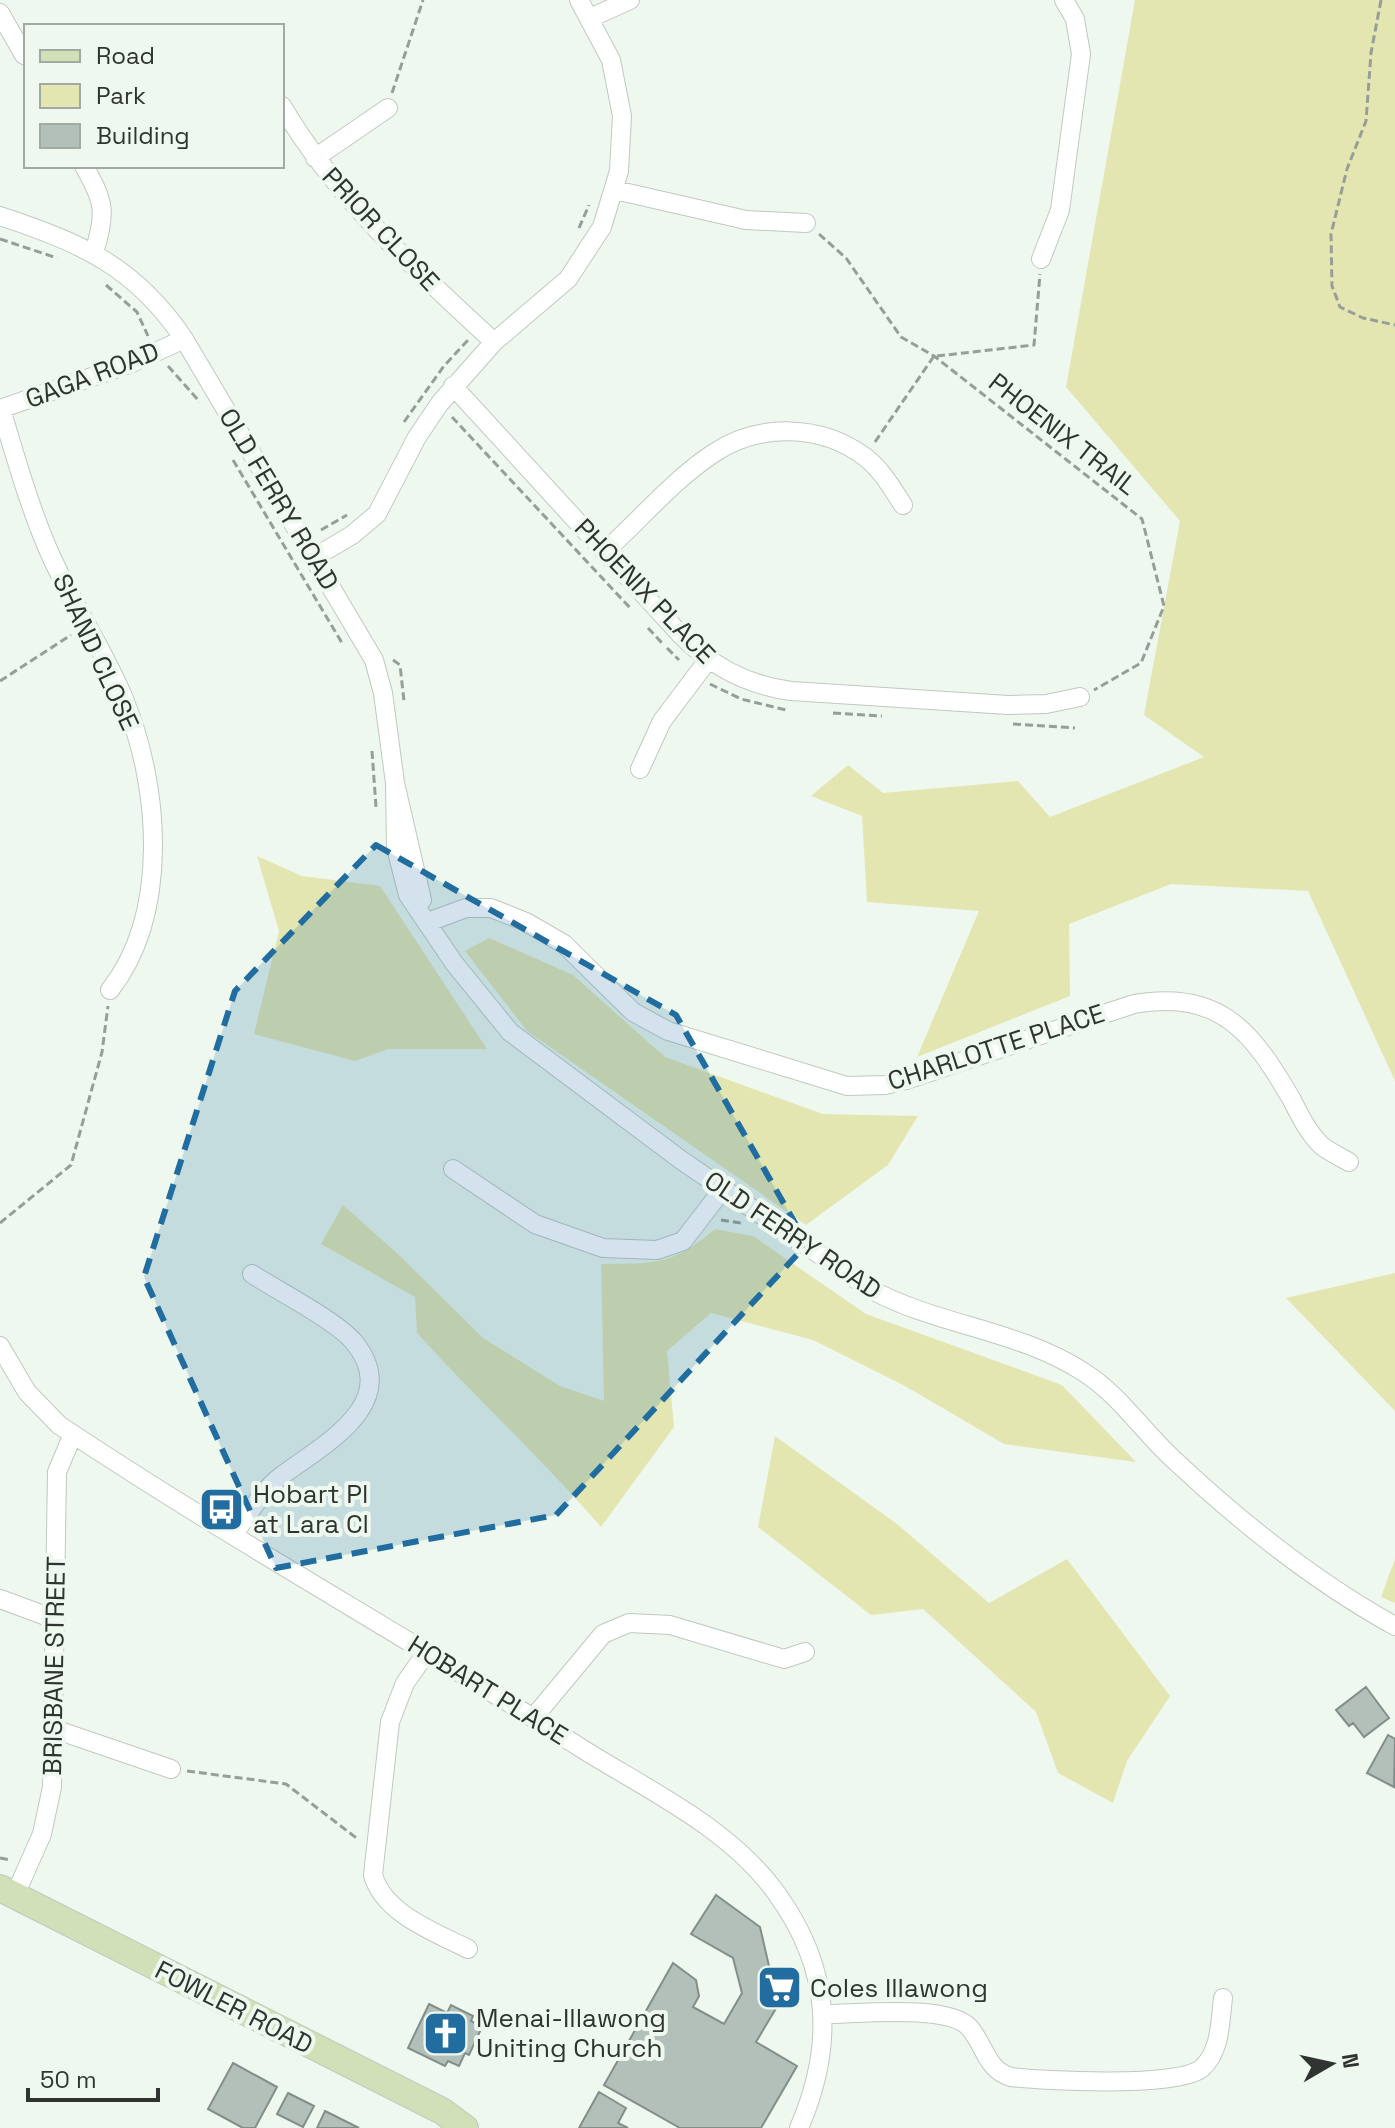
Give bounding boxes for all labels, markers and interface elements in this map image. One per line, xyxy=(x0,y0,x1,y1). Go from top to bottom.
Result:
legend xyxy=(24,24,284,168)
text: Road xyxy=(96,40,155,71)
text: Park xyxy=(96,80,146,111)
text: Building xyxy=(96,120,190,151)
street label: PRIOR CLOSE xyxy=(315,160,447,298)
street label: GAGA ROAD xyxy=(20,334,164,416)
street label: PHOENIX TRAIL xyxy=(982,365,1144,503)
street label: OLD FERRY ROAD xyxy=(211,402,347,596)
street label: PHOENIX PLACE xyxy=(567,511,723,671)
street label: SHAND CLOSE xyxy=(45,568,147,736)
street label: CHARLOTTE PLACE xyxy=(883,996,1109,1098)
street label: OLD FERRY ROAD xyxy=(698,1163,888,1307)
place label: Hobart Pl at Lara Cl xyxy=(253,1477,369,1541)
bus stop icon: Hobart Pl at Lara Cl xyxy=(198,1485,246,1533)
street label: BRISBANE STREET xyxy=(35,1556,73,1776)
street label: HOBART PLACE xyxy=(402,1627,574,1753)
street label: FOWLER ROAD xyxy=(149,1953,319,2061)
supermarket icon: Coles Illawong xyxy=(755,1964,803,2012)
place label: Coles Illawong xyxy=(810,1971,988,2005)
place label: Menai-Illawong Uniting Church xyxy=(476,2001,666,2065)
church icon: Menai-Illawong Uniting Church xyxy=(421,2009,469,2057)
north arrow xyxy=(1291,2024,1371,2104)
text: N xyxy=(1336,2051,1366,2070)
scale bar xyxy=(28,2052,158,2102)
text: 50 m xyxy=(40,2064,97,2095)

